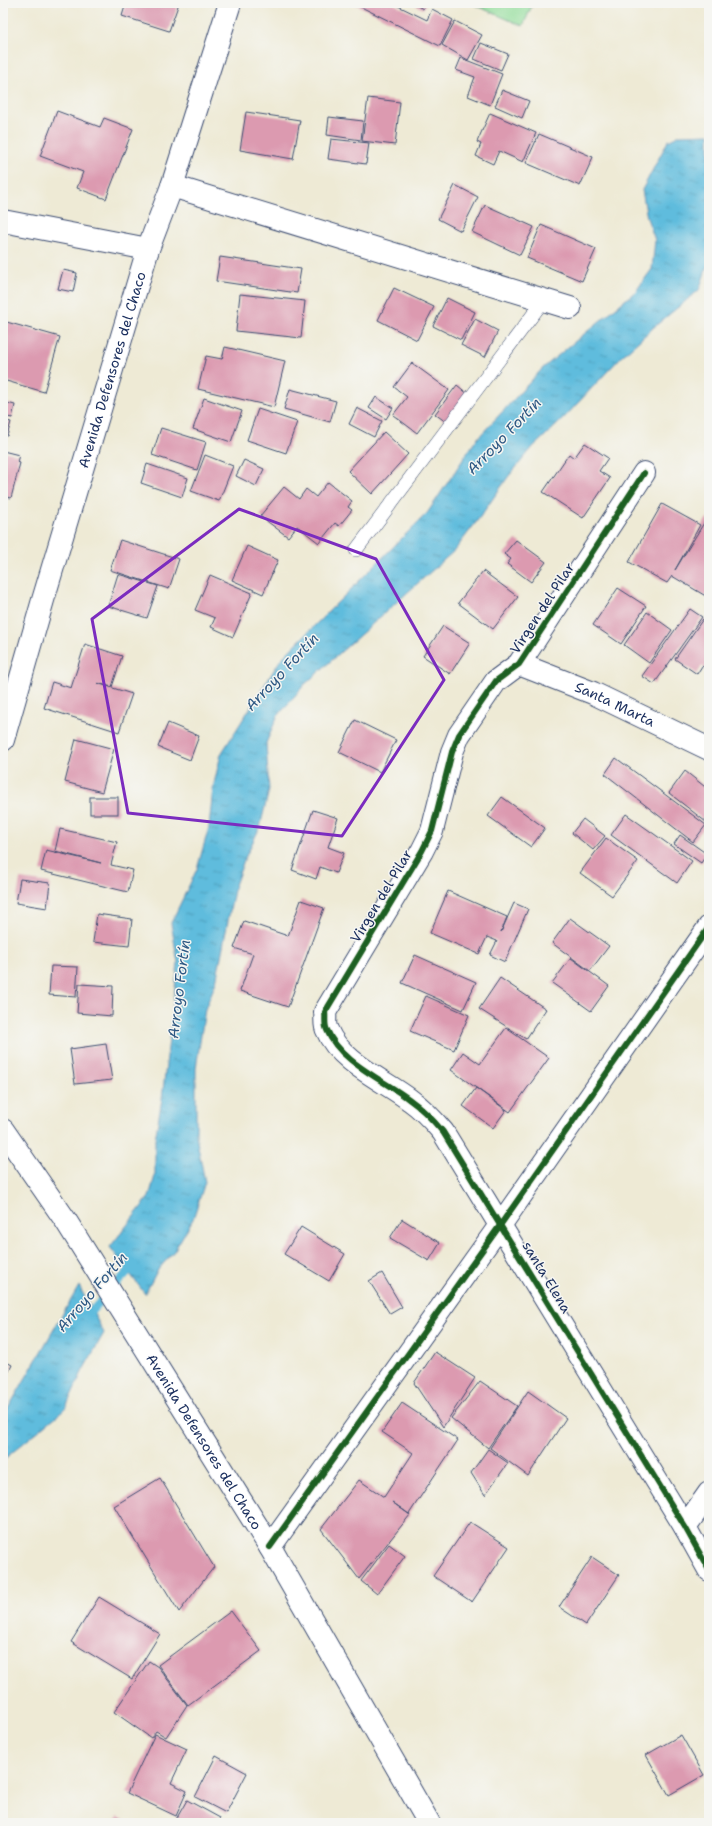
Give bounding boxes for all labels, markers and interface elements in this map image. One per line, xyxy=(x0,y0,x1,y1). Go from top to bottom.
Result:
street label: Avenida Defensores del Chaco xyxy=(74,269,150,470)
water label: Arroyo Fortín xyxy=(462,393,546,479)
street label: Virgen del Pilar xyxy=(506,559,578,657)
water label: Arroyo Fortín xyxy=(241,629,323,715)
street label: Santa Marta xyxy=(572,678,658,731)
street label: Virgen del Pilar xyxy=(346,846,416,946)
water label: Arroyo Fortín xyxy=(163,938,195,1040)
street label: santa Elena xyxy=(518,1238,576,1317)
water label: Arroyo Fortín xyxy=(52,1248,132,1336)
street label: Avenida Defensores del Chaco xyxy=(142,1350,266,1533)

